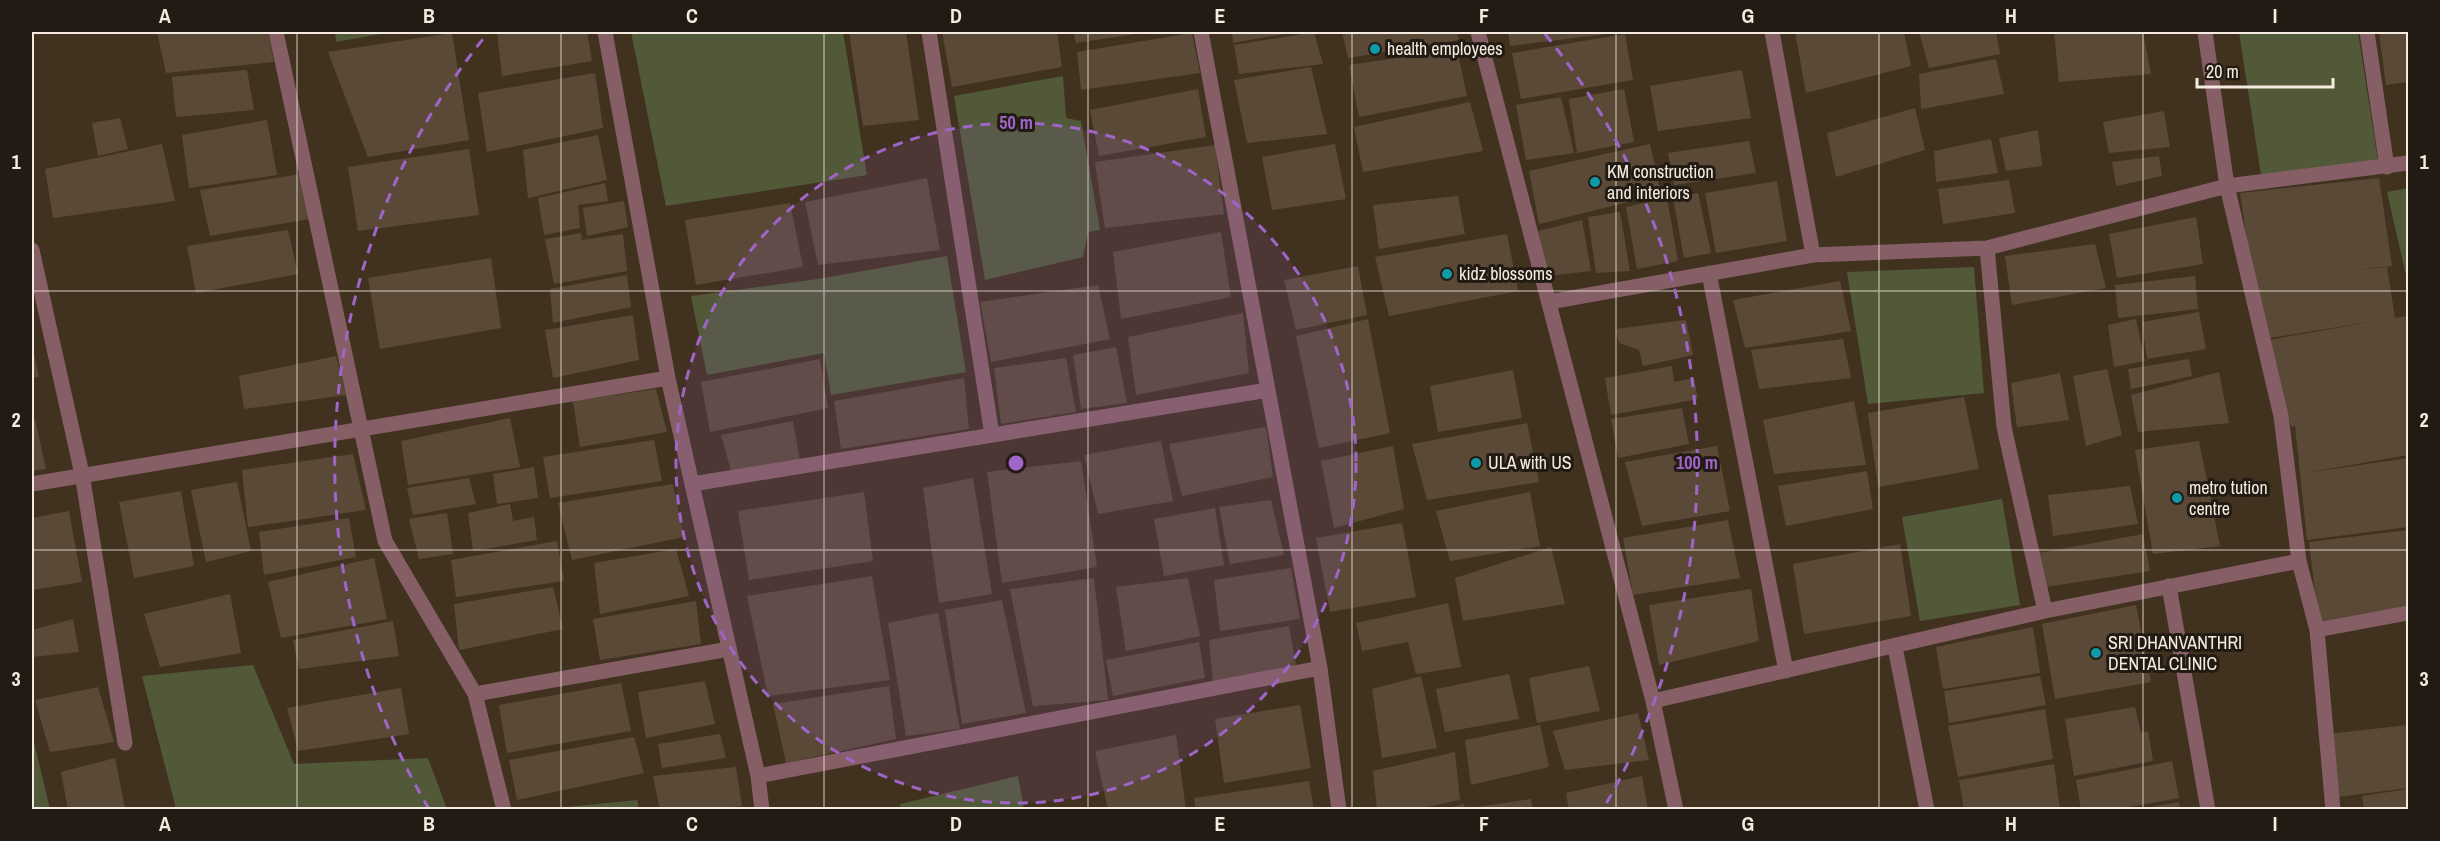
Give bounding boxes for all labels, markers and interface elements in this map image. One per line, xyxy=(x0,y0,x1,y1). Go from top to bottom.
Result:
text: A xyxy=(159,2,171,29)
text: B xyxy=(423,2,435,29)
text: C xyxy=(686,2,698,29)
text: D xyxy=(950,2,962,29)
text: E xyxy=(1215,2,1226,29)
text: F xyxy=(1479,2,1489,29)
text: G xyxy=(1742,2,1754,29)
text: H xyxy=(2005,2,2017,29)
text: I xyxy=(2273,2,2277,29)
place label: health employees xyxy=(1387,36,1503,61)
marker: health employees xyxy=(1368,42,1382,56)
scale bar xyxy=(2197,51,2334,89)
text: 20 m xyxy=(2206,59,2239,84)
text: 50 m xyxy=(999,110,1033,135)
text: 1 xyxy=(11,148,21,175)
text: 1 xyxy=(2419,148,2429,175)
place label: KM construction and interiors xyxy=(1607,159,1714,205)
marker: KM construction and interiors xyxy=(1588,175,1602,189)
place label: kidz blossoms xyxy=(1459,261,1553,286)
marker: kidz blossoms xyxy=(1440,267,1454,281)
text: 2 xyxy=(11,406,21,433)
text: 2 xyxy=(2419,406,2429,433)
place label: ULA with US xyxy=(1488,450,1572,475)
text: 100 m xyxy=(1676,450,1718,475)
centre of rings xyxy=(1006,453,1026,473)
marker: ULA with US xyxy=(1469,456,1483,470)
place label: metro tution centre xyxy=(2189,475,2268,521)
marker: metro tution centre xyxy=(2170,491,2184,505)
place label: SRI DHANVANTHRI DENTAL CLINIC xyxy=(2108,630,2242,676)
marker: SRI DHANVANTHRI DENTAL CLINIC xyxy=(2089,646,2103,660)
text: 3 xyxy=(11,665,21,692)
text: 3 xyxy=(2419,665,2429,692)
text: A xyxy=(159,810,171,837)
text: B xyxy=(423,810,435,837)
text: C xyxy=(686,810,698,837)
text: D xyxy=(950,810,962,837)
text: E xyxy=(1215,810,1226,837)
text: F xyxy=(1479,810,1489,837)
text: G xyxy=(1742,810,1754,837)
text: H xyxy=(2005,810,2017,837)
text: I xyxy=(2273,810,2277,837)

